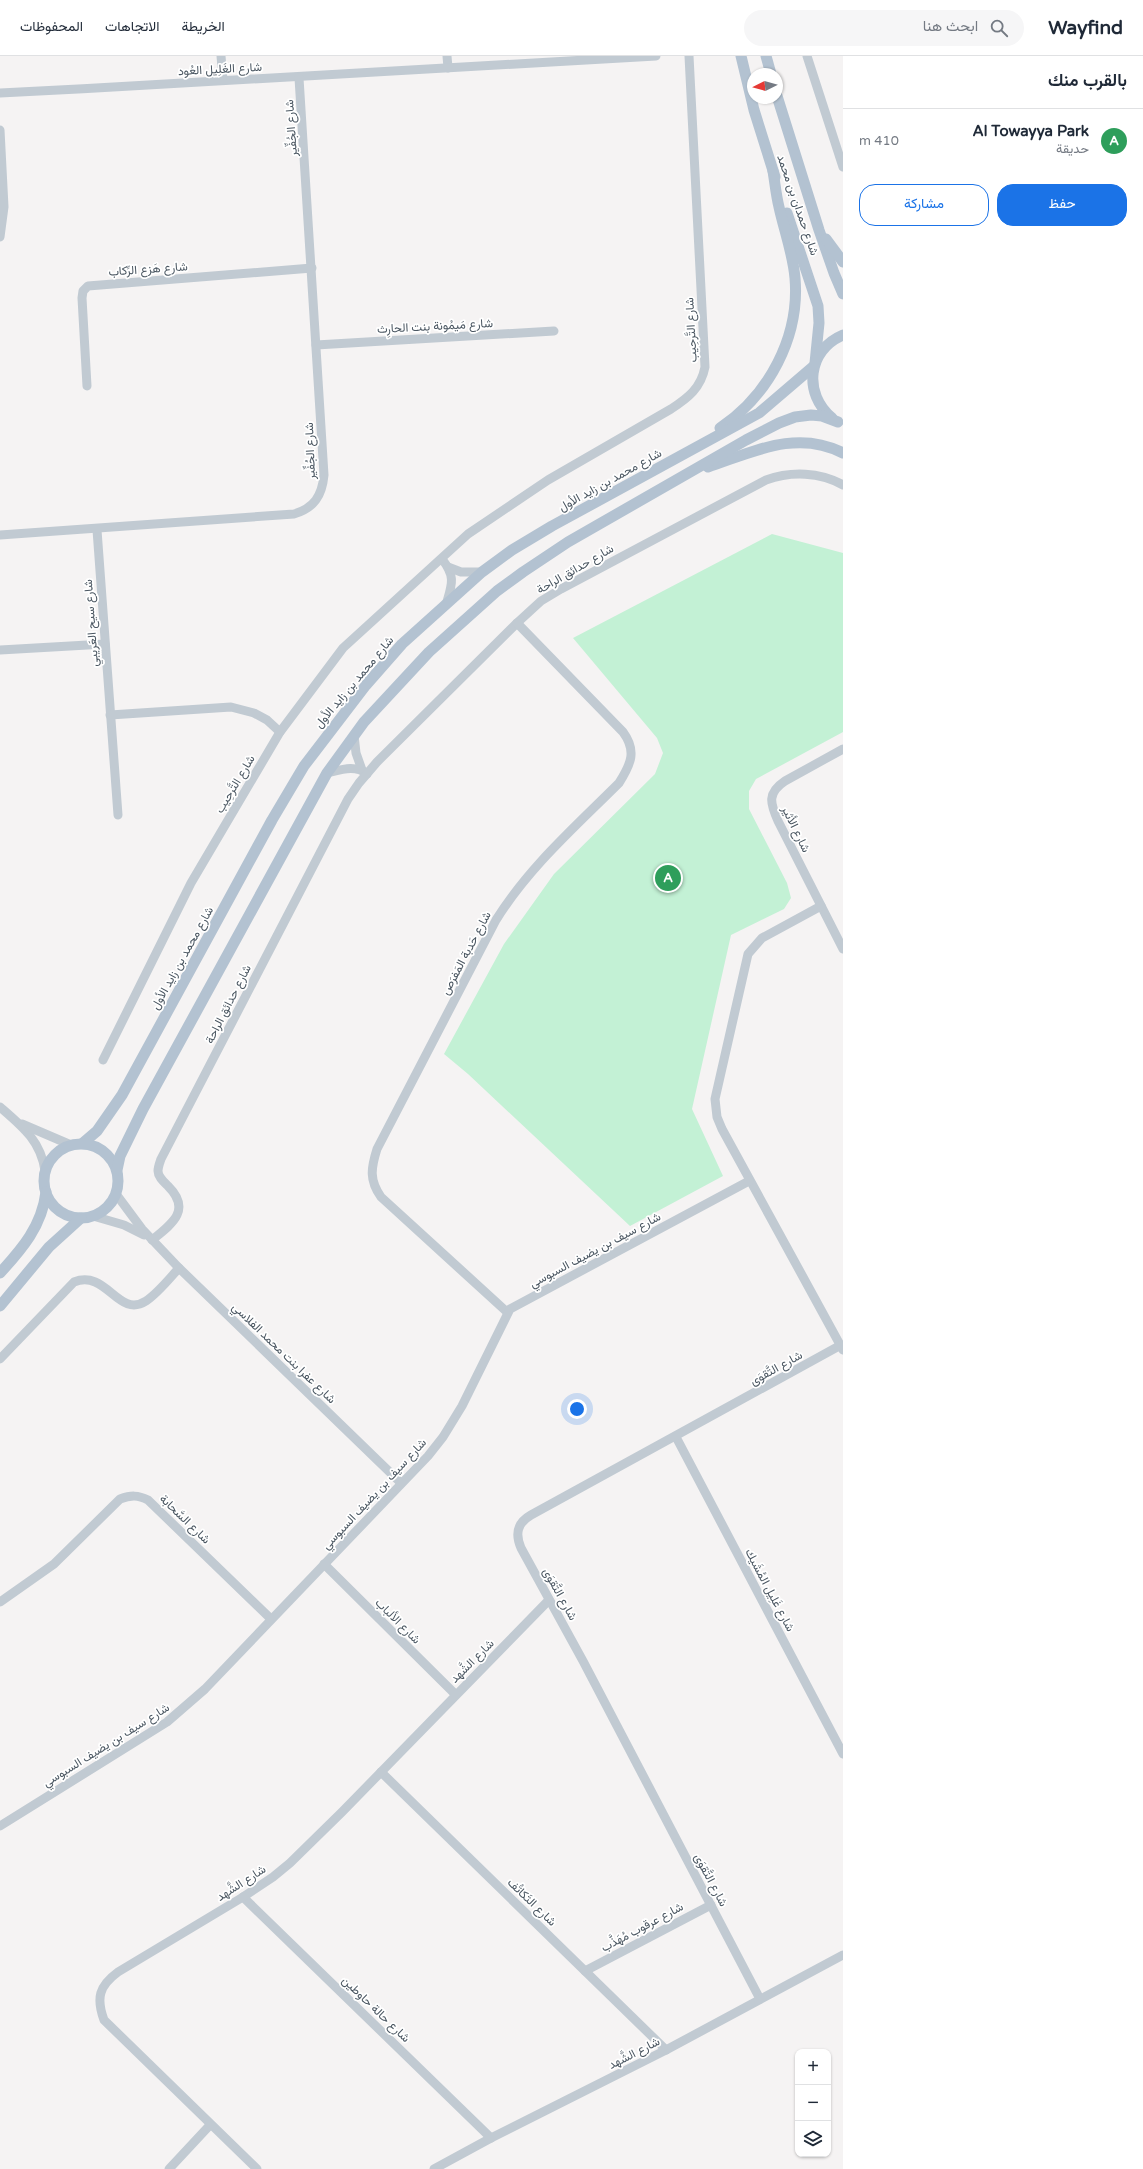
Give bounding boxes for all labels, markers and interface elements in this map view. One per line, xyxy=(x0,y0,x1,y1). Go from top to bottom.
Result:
search box xyxy=(744,10,1024,46)
text: ابحث هنا xyxy=(923,17,978,35)
icon: search xyxy=(988,17,1010,39)
text: Wayfind xyxy=(1048,17,1123,39)
text: المحفوظات xyxy=(20,18,83,35)
text: الاتجاهات xyxy=(105,18,159,35)
text: الخريطة xyxy=(181,18,225,35)
street label: شارع الغَلِيل العُود xyxy=(178,60,263,80)
north arrow xyxy=(747,68,783,104)
text: بالقرب منك xyxy=(1048,70,1127,91)
street label: شارع الجُفِّير xyxy=(281,99,302,158)
text: Al Towayya Park xyxy=(973,122,1089,140)
text: 410 m xyxy=(859,133,899,149)
text: A xyxy=(1109,133,1119,149)
text: حديقة xyxy=(1056,141,1089,157)
street label: شارع حمدان بن محمد xyxy=(772,153,822,258)
button: مشاركة xyxy=(859,184,989,226)
button: حفظ xyxy=(997,184,1127,226)
street label: شارع هَزع الرِّكاب xyxy=(108,259,188,281)
street label: شارع التَّرحِيب xyxy=(682,297,702,363)
street label: شارع مَيمُونة بنت الحارِث xyxy=(377,316,493,338)
street label: شارع الجُفِّير xyxy=(301,422,320,481)
street label: شارع محمد بن زايد الأول xyxy=(556,446,665,516)
street label: شارع حدائق الراحة xyxy=(534,541,617,598)
street label: شارع سيح العَريبي xyxy=(81,579,104,667)
street label: شارع محمد بن زايد الأول xyxy=(312,633,398,732)
street label: شارع التَّرحِيب xyxy=(212,752,259,817)
street label: شارع الأثير xyxy=(777,803,813,855)
pin: A xyxy=(655,863,681,893)
street label: شارع محمد بن زايد الأول xyxy=(148,904,218,1013)
street label: شارع حَدبة المَفرَص xyxy=(438,909,496,998)
street label: شارع حدائق الراحة xyxy=(202,962,256,1047)
street label: شارع سيف بن يضيف السبوسي xyxy=(527,1209,664,1293)
street label: شارع عفرا بنت محمد الفلاسي xyxy=(227,1300,339,1408)
street label: شارع التَّقوَى xyxy=(747,1347,806,1390)
your location xyxy=(567,1399,587,1419)
street label: شارع سيف بن يضيف السبوسي xyxy=(319,1436,431,1554)
street label: شارع السَّحابة xyxy=(155,1491,213,1548)
street label: شارع غَلِيل المُشَيك xyxy=(741,1546,798,1635)
street label: شارع التَّقوَى xyxy=(538,1565,581,1624)
street label: شارع الألباب xyxy=(371,1595,424,1648)
street label: شارع الشَّهد xyxy=(446,1635,498,1687)
street label: شارع سيف بن يضيف السبوسي xyxy=(40,1700,173,1792)
street label: شارع التَّقوَى xyxy=(689,1851,731,1910)
street label: شارع الشَّهد xyxy=(213,1860,269,1906)
street label: شارع التَكاتُف xyxy=(503,1875,559,1930)
street label: شارع عرقوب مُهَذَّب xyxy=(597,1897,686,1956)
street label: شارع حالة حاوطين xyxy=(338,1973,413,2046)
street label: شارع الشَّهد xyxy=(605,2032,663,2074)
map controls xyxy=(795,2049,831,2157)
button: + xyxy=(795,2049,831,2085)
button: − xyxy=(795,2085,831,2121)
button: layers xyxy=(795,2121,831,2157)

